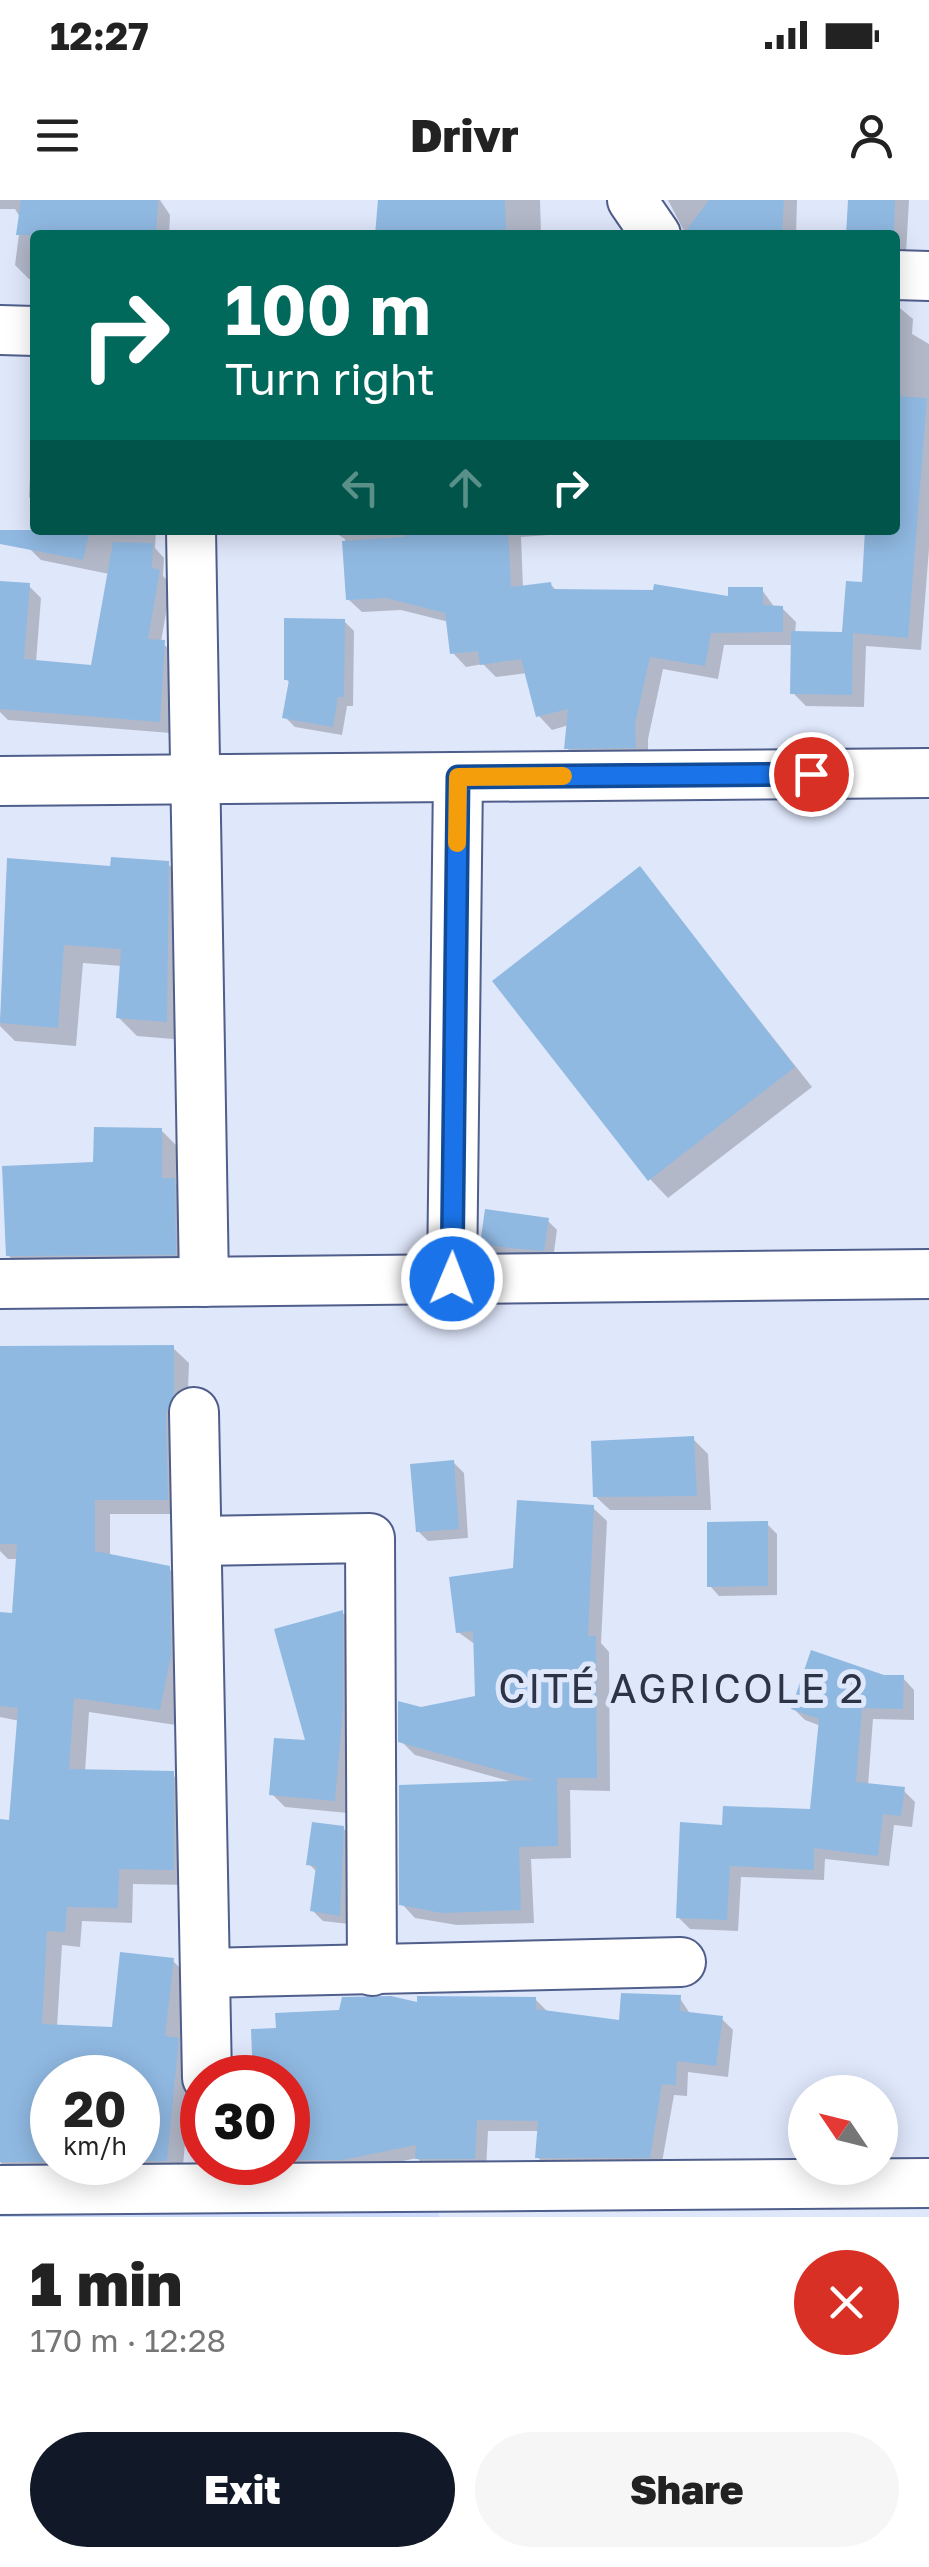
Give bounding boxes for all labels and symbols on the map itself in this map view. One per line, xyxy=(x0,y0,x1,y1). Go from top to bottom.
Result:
pin xyxy=(769,732,854,817)
position arrow xyxy=(400,1227,504,1331)
district label: CITÉ AGRICOLE 2 xyxy=(498,1664,866,1712)
speed limit sign: 30 xyxy=(180,2055,310,2185)
north arrow xyxy=(788,2075,898,2185)

